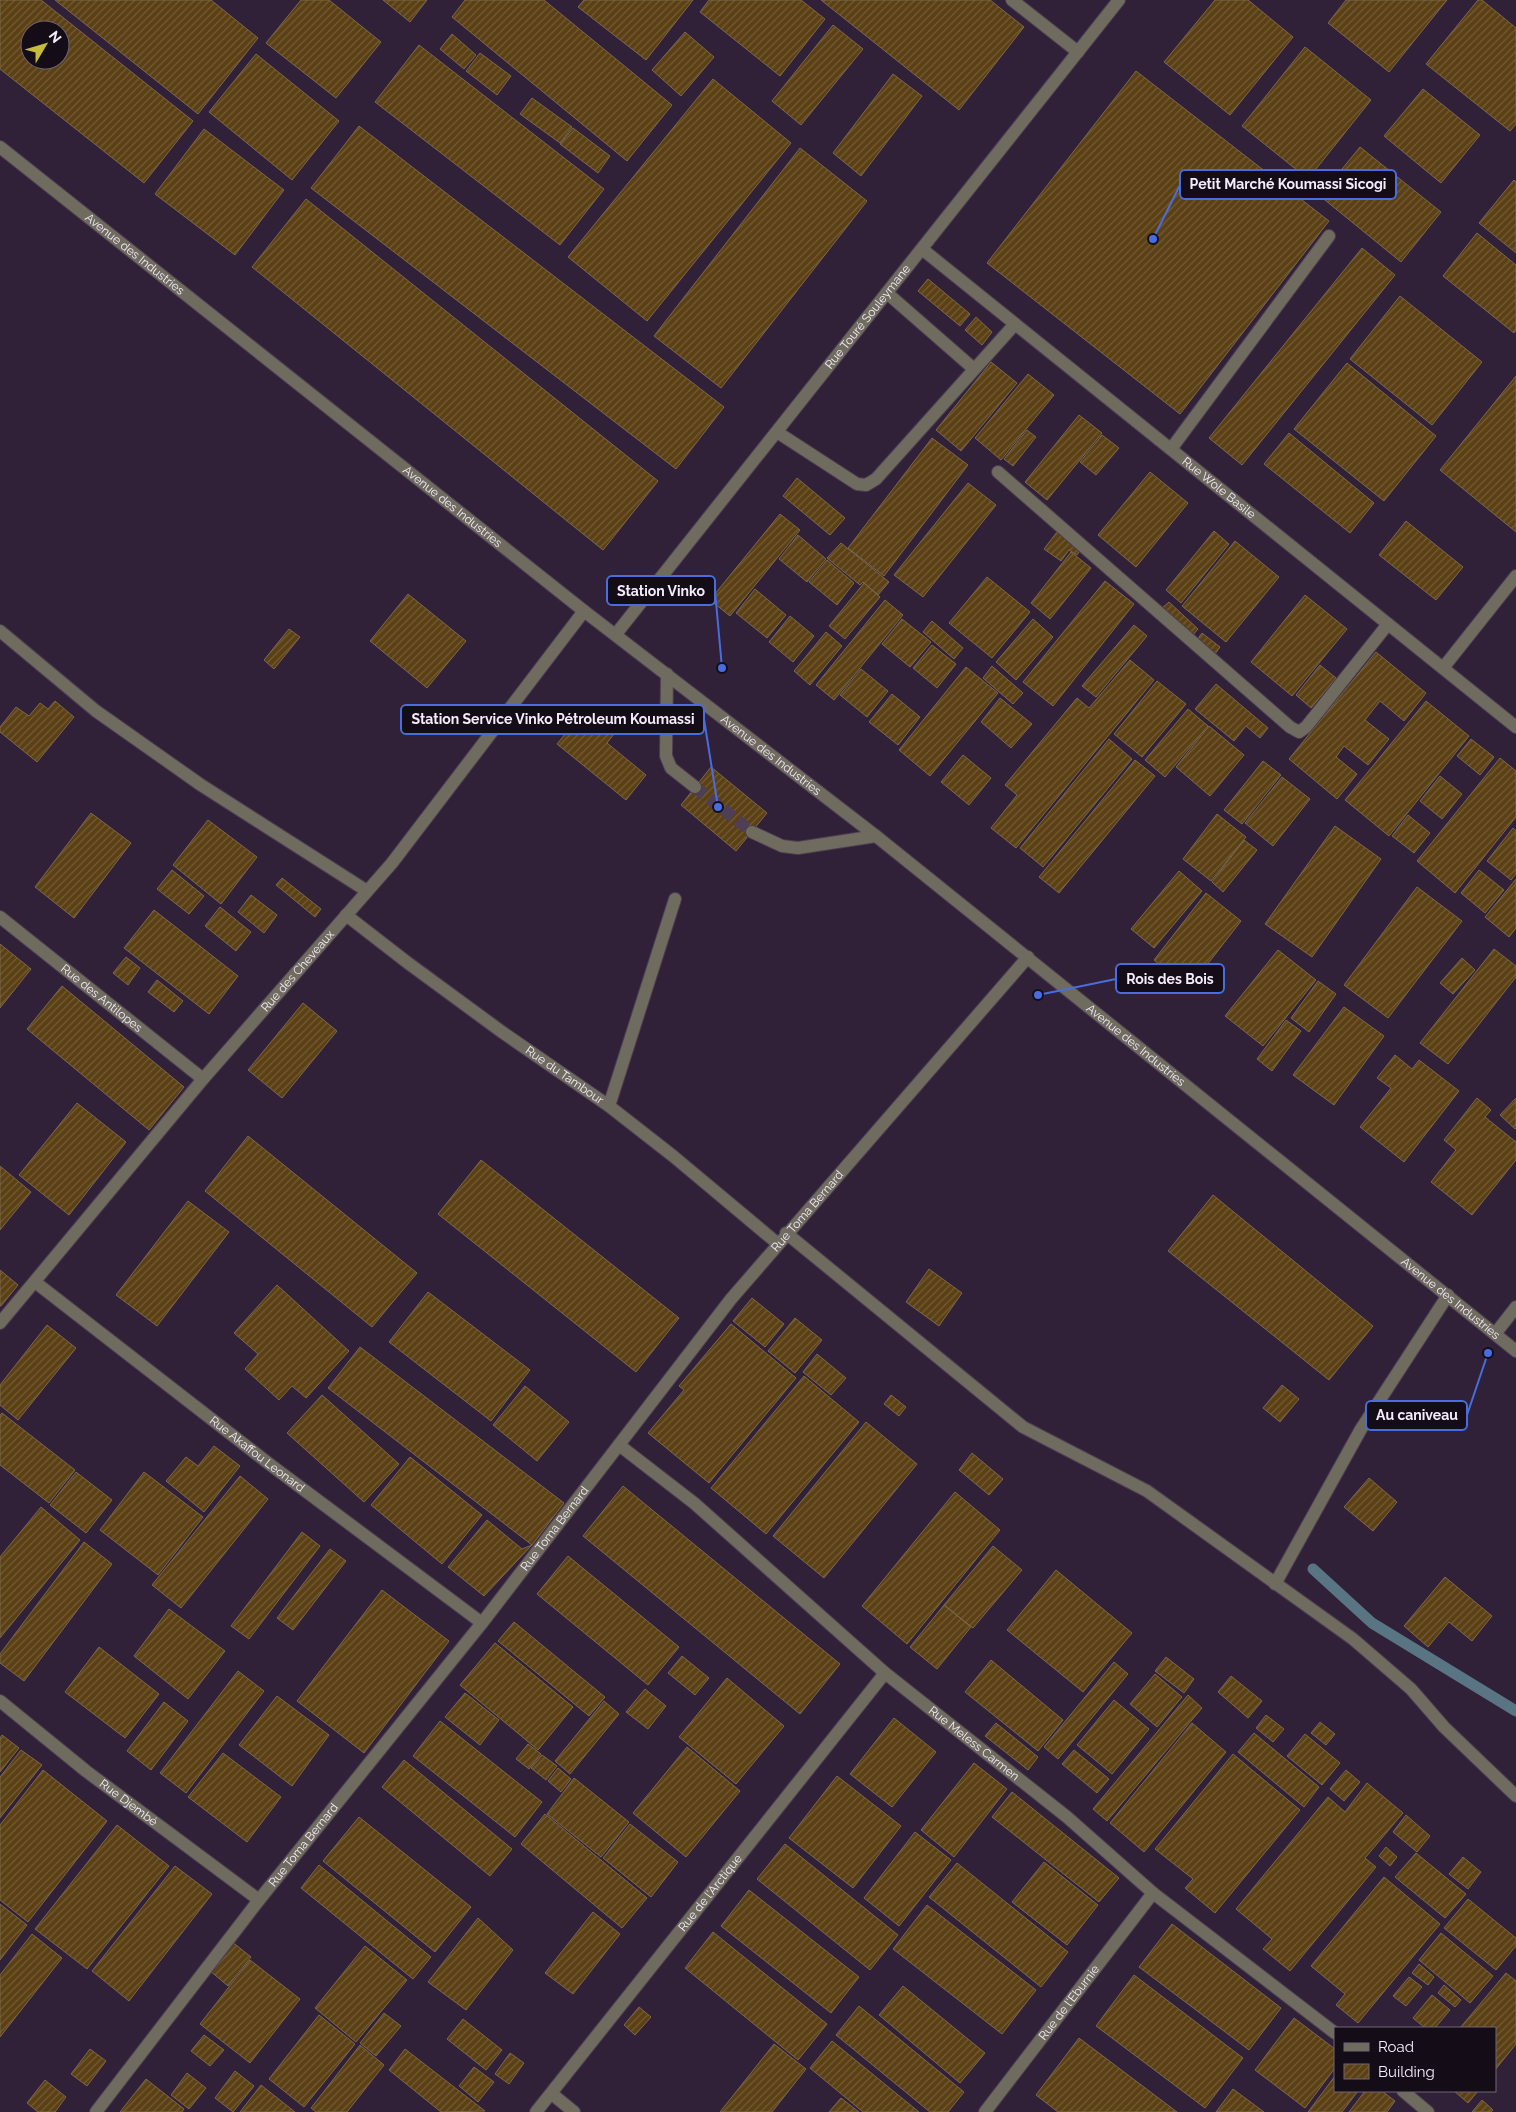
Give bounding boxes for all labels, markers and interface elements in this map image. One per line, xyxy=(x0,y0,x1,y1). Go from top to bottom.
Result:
north arrow xyxy=(20,20,70,70)
text: N xyxy=(46,28,65,46)
callout: Petit Marché Koumassi Sicogi xyxy=(1180,170,1396,199)
text: Petit Marché Koumassi Sicogi xyxy=(1190,176,1386,192)
street label: Avenue des Industries xyxy=(82,210,187,298)
street label: Rue Touré Souleymane xyxy=(822,262,913,372)
street label: Rue Wole Basile xyxy=(1179,454,1258,522)
street label: Avenue des Industries xyxy=(400,463,505,550)
callout: Station Vinko xyxy=(607,576,715,605)
text: Station Vinko xyxy=(617,583,705,599)
callout: Station Service Vinko Pétroleum Koumassi xyxy=(401,705,704,734)
text: Station Service Vinko Pétroleum Koumassi xyxy=(412,711,694,727)
street label: Avenue des Industries xyxy=(718,712,824,798)
street label: Rue des Cheveaux xyxy=(258,927,337,1014)
street label: Rue des Antilopes xyxy=(58,961,145,1035)
callout: Rois des Bois xyxy=(1116,964,1224,993)
text: Rois des Bois xyxy=(1126,971,1214,987)
street label: Avenue des Industries xyxy=(1084,1001,1188,1089)
street label: Rue du Tambour xyxy=(523,1043,607,1108)
street label: Rue Toma Bernard xyxy=(768,1168,846,1255)
street label: Avenue des Industries xyxy=(1398,1254,1503,1342)
callout: Au caniveau xyxy=(1366,1401,1467,1430)
text: Au caniveau xyxy=(1376,1407,1458,1423)
street label: Rue Akaffou Leonard xyxy=(207,1413,307,1495)
street label: Rue Toma Bernard xyxy=(518,1484,591,1574)
street label: Rue Meless Carmen xyxy=(926,1703,1022,1784)
street label: Rue Djembé xyxy=(97,1777,160,1829)
street label: Rue Toma Bernard xyxy=(266,1801,341,1889)
street label: Rue de l'Arctique xyxy=(675,1852,745,1934)
street label: Rue de l'Eburnie xyxy=(1036,1962,1102,2043)
legend xyxy=(1334,2027,1496,2092)
text: Road xyxy=(1378,2038,1414,2056)
text: Building xyxy=(1378,2063,1435,2081)

